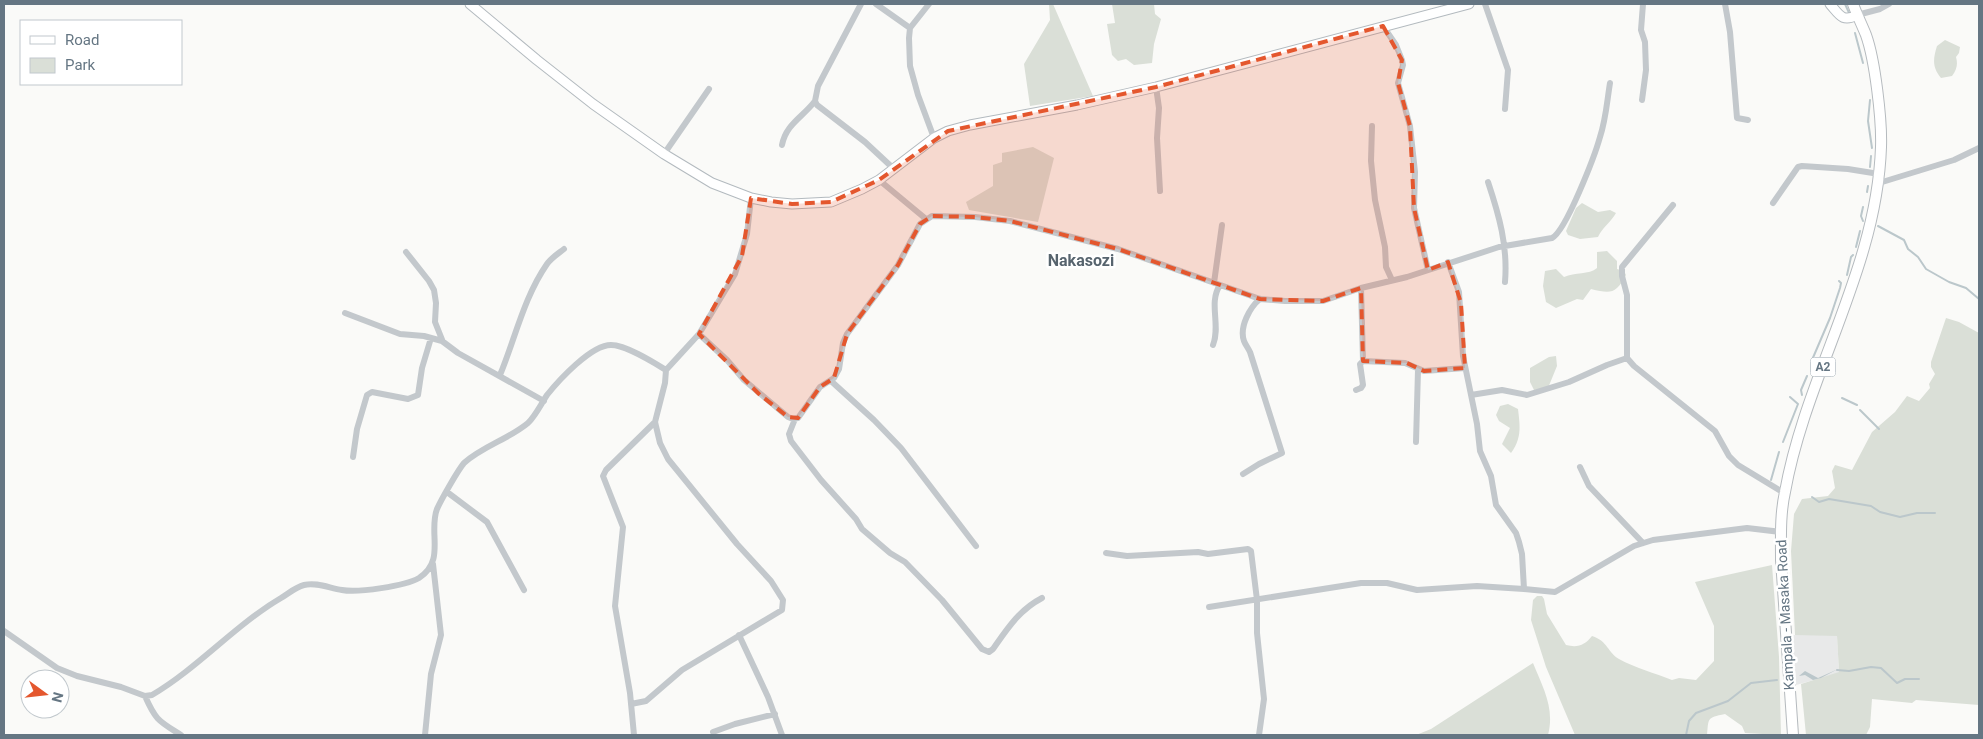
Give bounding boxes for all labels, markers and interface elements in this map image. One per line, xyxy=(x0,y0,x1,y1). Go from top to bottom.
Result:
legend xyxy=(20,20,182,85)
text: Road xyxy=(65,31,99,49)
text: Park xyxy=(65,56,96,74)
district label: Nakasozi xyxy=(1048,251,1114,270)
road number: A2 xyxy=(1810,358,1836,377)
street label: Kampala - Masaka Road xyxy=(1773,539,1797,691)
north arrow xyxy=(20,669,70,719)
text: N xyxy=(49,691,67,704)

